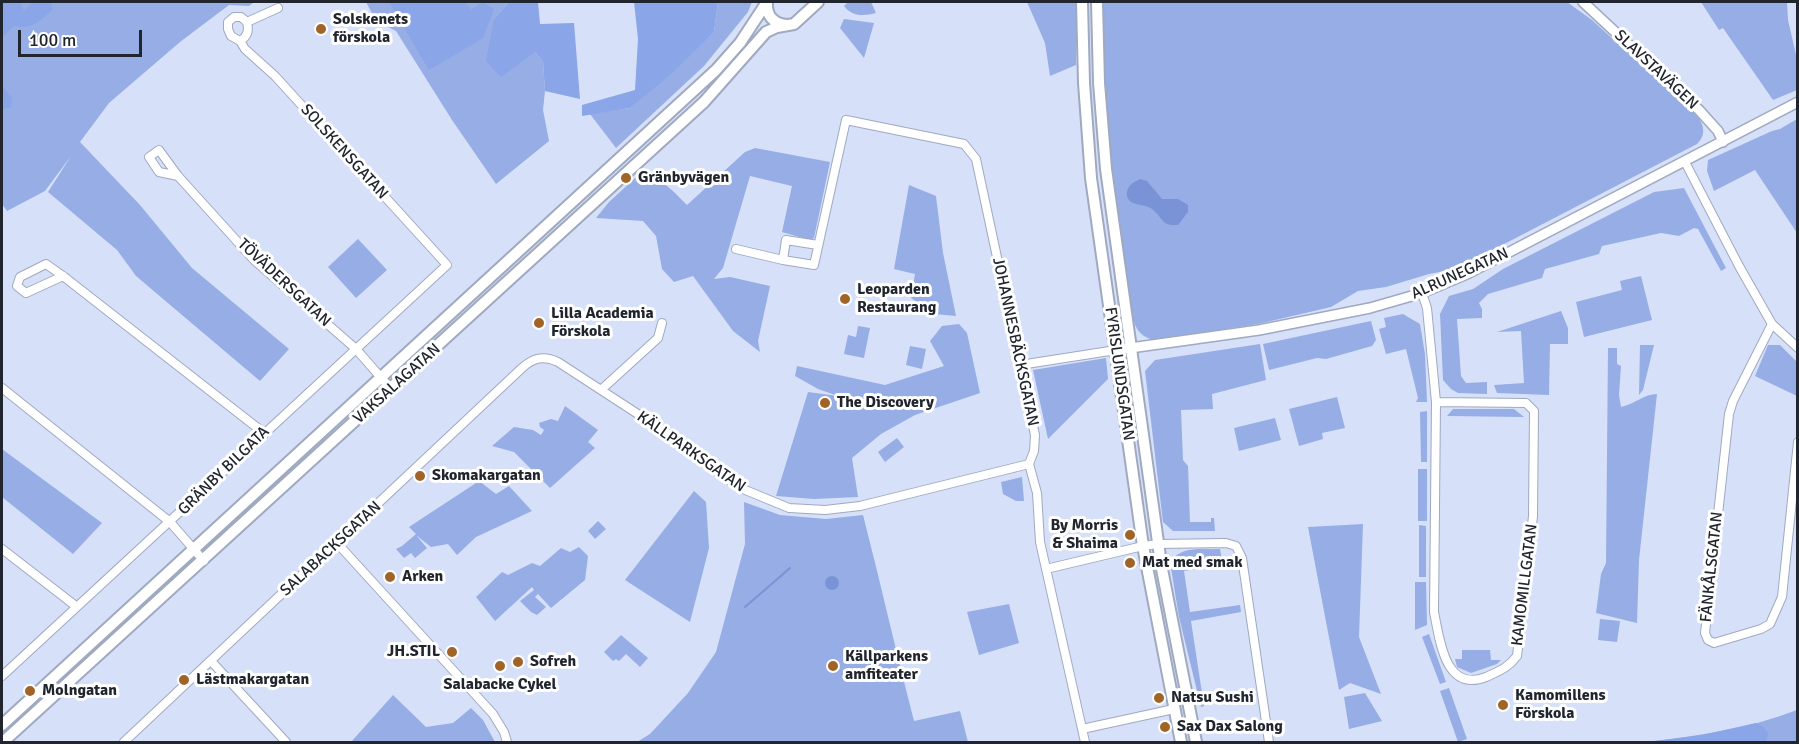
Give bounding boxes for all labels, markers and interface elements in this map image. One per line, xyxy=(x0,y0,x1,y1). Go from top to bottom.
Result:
place label: Solskenets förskola xyxy=(333,10,408,48)
scale bar xyxy=(21,18,146,56)
marker: Solskenets förskola xyxy=(314,22,328,36)
street label: SLAVSTAVÄGEN xyxy=(1610,26,1702,114)
text: 100 m xyxy=(29,29,76,51)
street label: SOLSKENSGATAN xyxy=(296,100,392,204)
place label: Gränbyvägen xyxy=(638,168,729,188)
marker: Gränbyvägen xyxy=(619,171,633,185)
street label: TÖVÄDERSGATAN xyxy=(233,235,335,331)
street label: ALRUNEGATAN xyxy=(1408,244,1512,304)
street label: JOHANNESBÄCKSGATAN xyxy=(988,256,1042,428)
place label: Leoparden Restaurang xyxy=(857,280,936,318)
marker: Leoparden Restaurang xyxy=(838,292,852,306)
place label: Lilla Academia Förskola xyxy=(551,304,654,342)
street label: FYRISLUNDSGATAN xyxy=(1100,306,1138,442)
marker: Lilla Academia Förskola xyxy=(532,316,546,330)
street label: VAKSALAGATAN xyxy=(349,340,445,428)
place label: The Discovery xyxy=(837,393,934,413)
marker: The Discovery xyxy=(818,396,832,410)
street label: KÄLLPARKSGATAN xyxy=(633,407,749,497)
street label: GRÄNBY BILGATA xyxy=(174,423,274,519)
place label: Skomakargatan xyxy=(432,466,541,486)
marker: Skomakargatan xyxy=(413,469,427,483)
street label: SALABACKSGATAN xyxy=(277,497,385,601)
street label: FÄNKÅLSGATAN xyxy=(1697,511,1727,623)
place label: By Morris & Shaima xyxy=(1050,516,1118,554)
street label: KAMOMILLGATAN xyxy=(1508,523,1542,647)
marker: By Morris & Shaima xyxy=(1123,528,1137,542)
place label: Mat med smak xyxy=(1142,553,1243,573)
marker: Mat med smak xyxy=(1123,556,1137,570)
place label: Arken xyxy=(402,567,443,587)
marker: Arken xyxy=(383,570,397,584)
place label: JH.STIL xyxy=(387,642,440,662)
marker: JH.STIL xyxy=(445,645,459,659)
place label: Källparkens amfiteater xyxy=(845,647,928,685)
place label: Sofreh xyxy=(530,652,576,672)
marker: Sofreh xyxy=(511,655,525,669)
marker: Salabacke Cykel xyxy=(493,659,507,673)
marker: Källparkens amfiteater xyxy=(826,659,840,673)
place label: Lästmakargatan xyxy=(196,670,309,690)
marker: Lästmakargatan xyxy=(177,673,191,687)
place label: Salabacke Cykel xyxy=(444,675,556,695)
place label: Molngatan xyxy=(42,681,117,701)
marker: Molngatan xyxy=(23,684,37,698)
place label: Kamomillens Förskola xyxy=(1515,686,1606,724)
place label: Natsu Sushi xyxy=(1171,688,1254,708)
marker: Natsu Sushi xyxy=(1152,691,1166,705)
marker: Kamomillens Förskola xyxy=(1496,698,1510,712)
place label: Sax Dax Salong xyxy=(1177,717,1283,737)
marker: Sax Dax Salong xyxy=(1158,720,1172,734)

